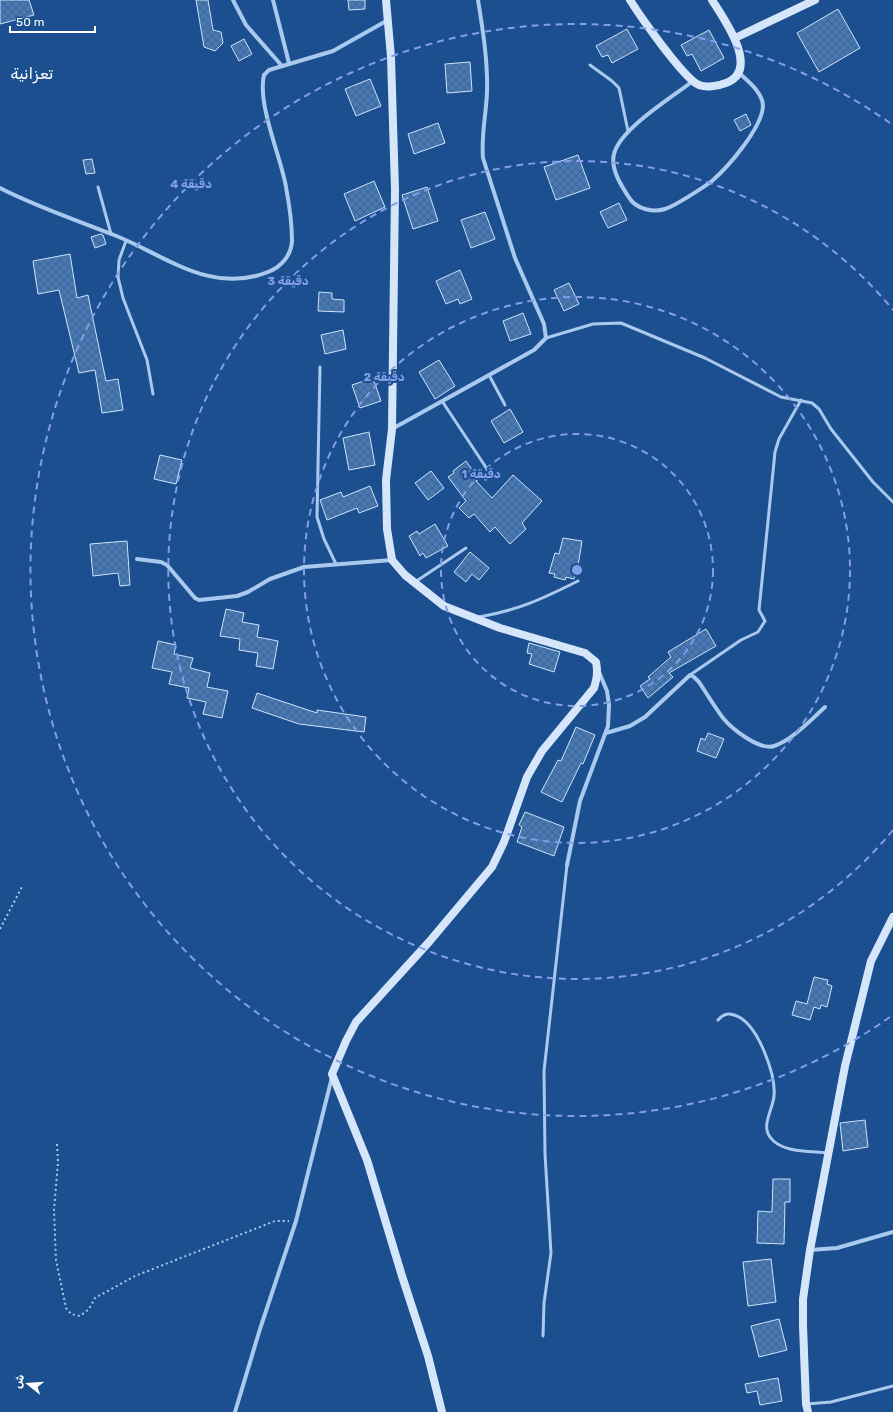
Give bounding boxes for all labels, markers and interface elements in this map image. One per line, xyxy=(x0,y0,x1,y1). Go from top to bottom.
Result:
scale bar xyxy=(10,8,95,34)
text: 50 m xyxy=(16,15,44,29)
district label: تعزانية xyxy=(11,64,53,84)
text: 4 دقيقة xyxy=(170,177,212,191)
text: 3 دقيقة xyxy=(267,274,309,288)
text: 2 دقيقة xyxy=(363,370,405,384)
text: 1 دقيقة xyxy=(461,467,501,481)
centre of rings xyxy=(570,563,584,577)
north arrow xyxy=(8,1364,48,1404)
text: ش xyxy=(11,1373,27,1390)

